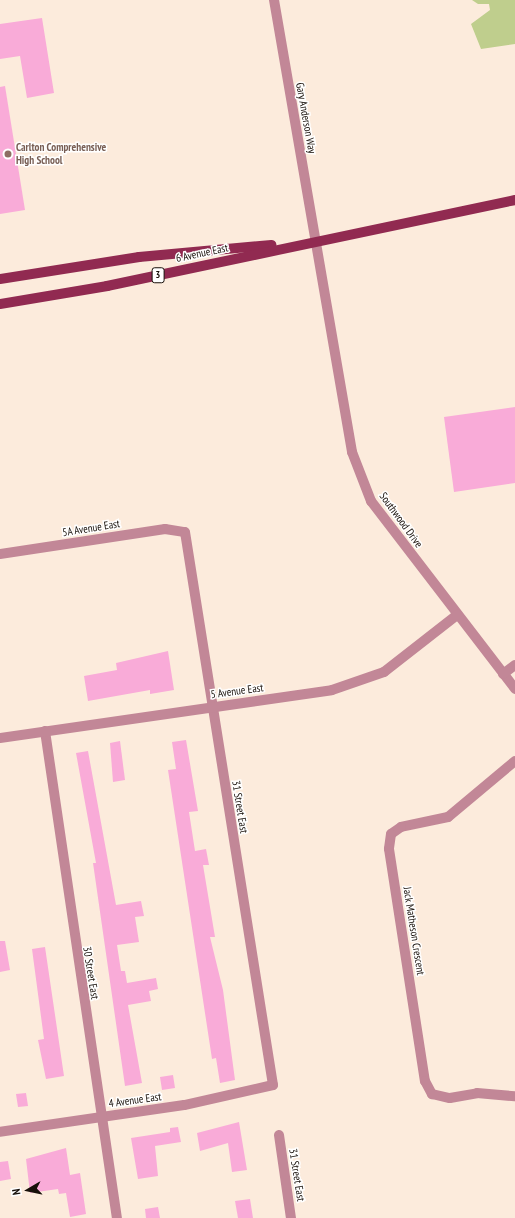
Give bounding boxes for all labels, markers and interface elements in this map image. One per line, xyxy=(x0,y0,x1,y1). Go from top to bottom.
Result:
street label: Gary Anderson Way xyxy=(293,81,319,155)
place label: Carlton Comprehensive High School xyxy=(16,141,106,167)
marker: Carlton Comprehensive High School xyxy=(3,149,13,159)
street label: 6 Avenue East xyxy=(175,241,229,265)
road number: 3 xyxy=(151,267,165,283)
street label: Southwood Drive xyxy=(377,490,425,550)
street label: 5A Avenue East xyxy=(61,517,121,539)
street label: 5 Avenue East xyxy=(210,681,264,701)
street label: 31 Street East xyxy=(229,780,251,834)
street label: Jack Matheson Crescent xyxy=(400,886,428,976)
street label: 30 Street East xyxy=(80,946,102,1000)
street label: 4 Avenue East xyxy=(108,1090,162,1110)
street label: 31 Street East xyxy=(286,1148,308,1202)
north arrow xyxy=(8,1170,48,1210)
text: N xyxy=(9,1188,24,1196)

